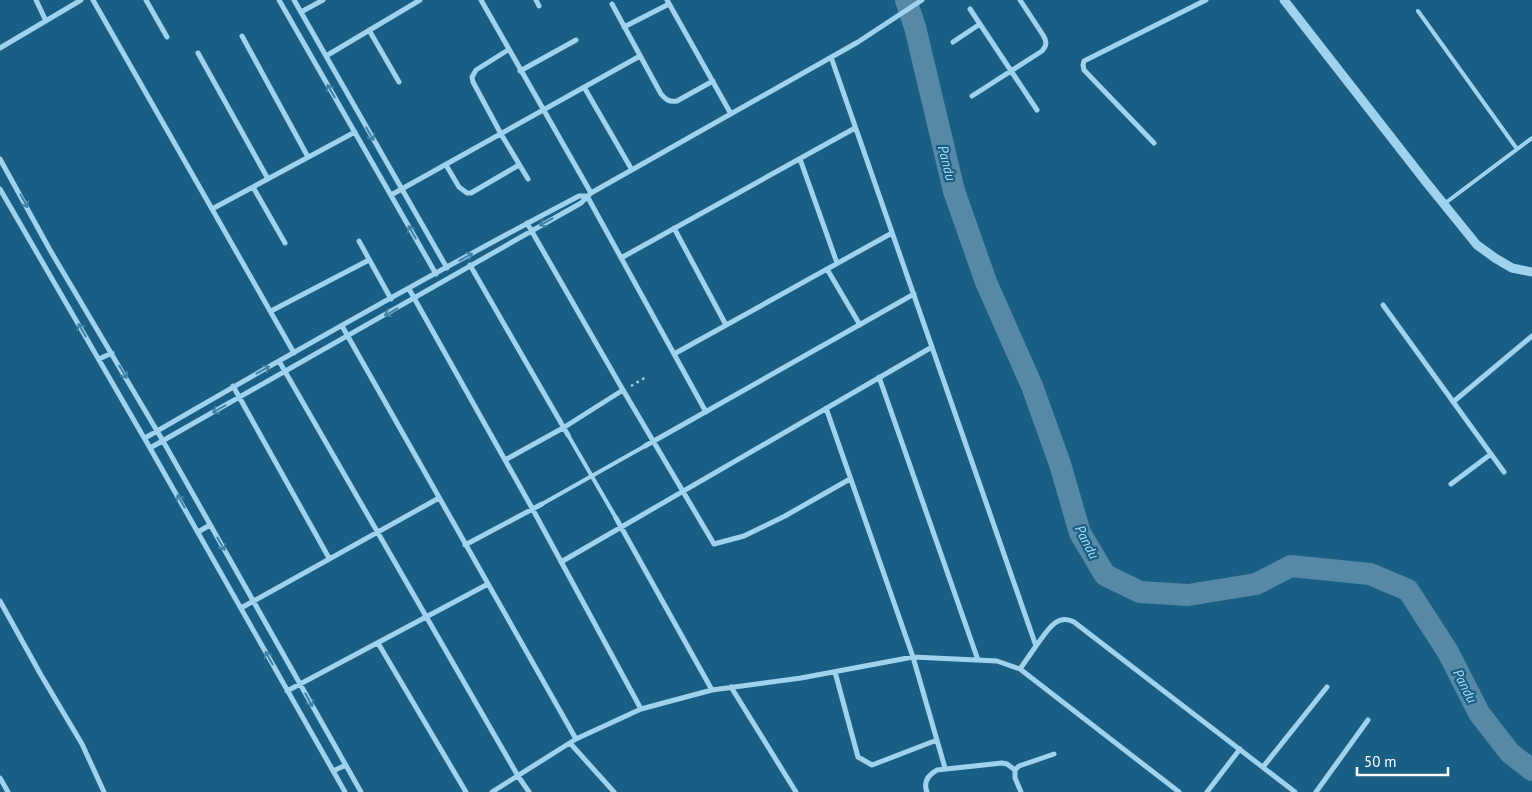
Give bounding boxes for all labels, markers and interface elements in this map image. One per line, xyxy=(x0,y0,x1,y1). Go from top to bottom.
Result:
one-way arrow xyxy=(326,83,336,98)
one-way arrow xyxy=(366,126,376,140)
water label: Pandu xyxy=(934,143,960,183)
one-way arrow xyxy=(20,193,29,208)
one-way arrow xyxy=(539,217,554,227)
one-way arrow xyxy=(406,225,416,239)
one-way arrow xyxy=(458,252,473,262)
one-way arrow xyxy=(383,307,398,317)
one-way arrow xyxy=(77,323,87,338)
one-way arrow xyxy=(119,364,129,379)
one-way arrow xyxy=(255,364,269,374)
one-way arrow xyxy=(211,404,226,414)
one-way arrow xyxy=(175,495,185,509)
water label: Pandu xyxy=(1071,522,1103,562)
one-way arrow xyxy=(216,536,226,550)
one-way arrow xyxy=(264,651,273,666)
water label: Pandu xyxy=(1449,666,1481,706)
one-way arrow xyxy=(305,693,315,707)
scale bar xyxy=(1357,744,1448,776)
text: 50 m xyxy=(1364,752,1397,771)

